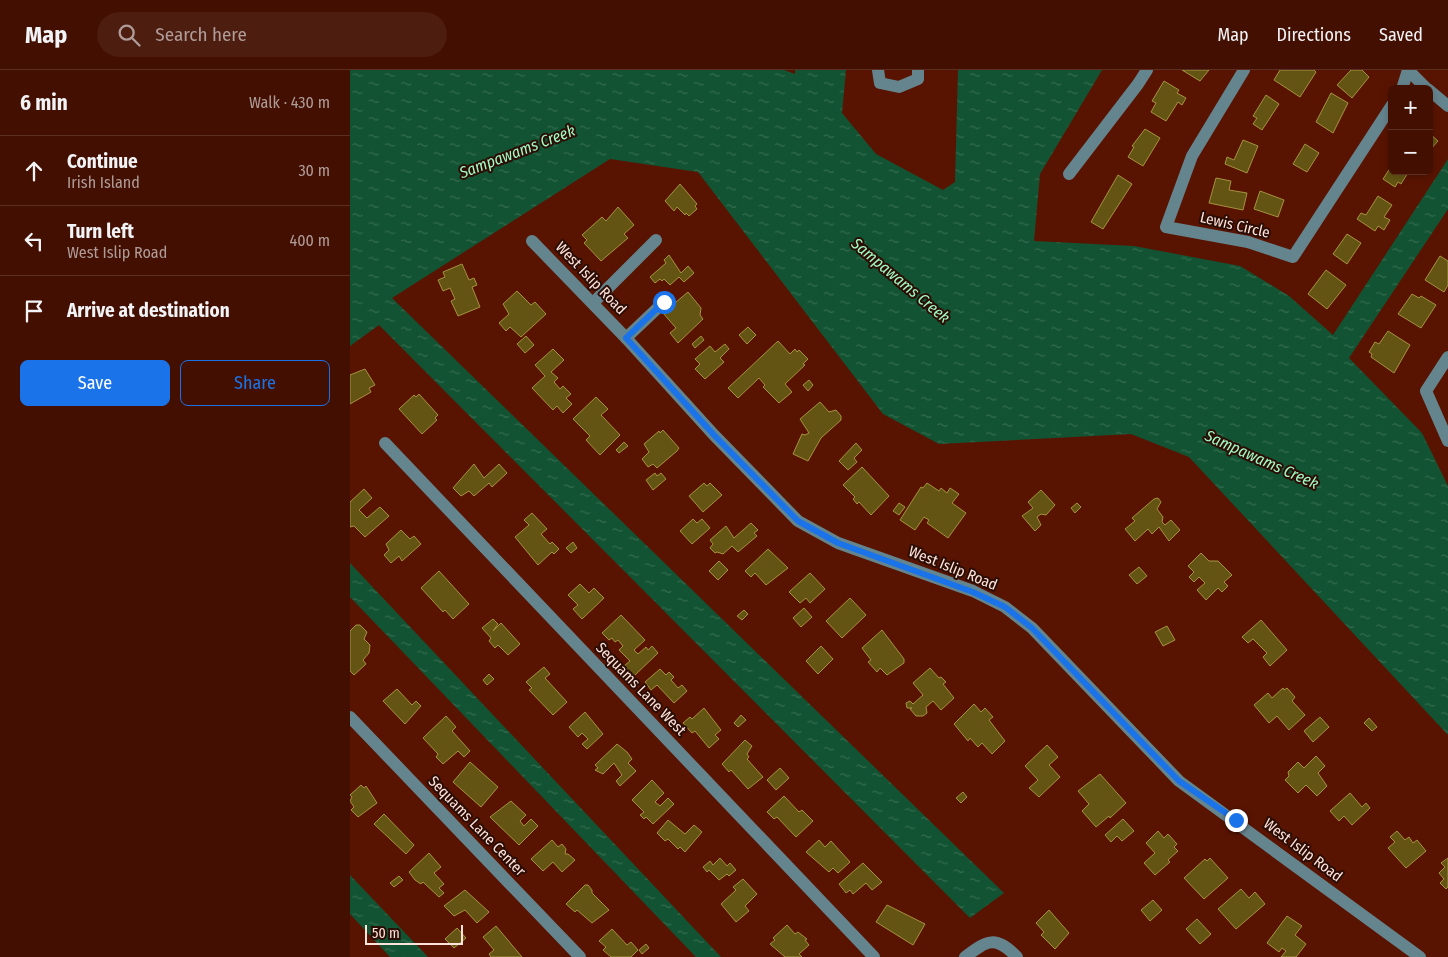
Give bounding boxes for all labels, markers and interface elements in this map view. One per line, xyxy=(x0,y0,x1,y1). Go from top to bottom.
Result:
search box xyxy=(97,12,447,57)
text: Map xyxy=(25,21,67,49)
icon: search xyxy=(115,21,143,49)
text: Search here xyxy=(155,23,247,46)
text: Map xyxy=(1217,24,1249,46)
text: Directions xyxy=(1277,24,1351,46)
text: Saved xyxy=(1379,24,1423,46)
map controls xyxy=(1388,85,1433,175)
button: + xyxy=(1388,85,1433,130)
text: 6 min xyxy=(20,90,68,116)
text: Walk · 430 m xyxy=(249,93,330,112)
water label: Sampawams Creek xyxy=(456,121,578,183)
button: − xyxy=(1388,130,1433,175)
text: Continue xyxy=(67,150,138,173)
icon: ahead xyxy=(20,157,48,185)
text: 30 m xyxy=(298,161,330,180)
text: Irish Island xyxy=(67,173,140,192)
street label: Lewis Circle xyxy=(1198,208,1272,242)
text: Turn left xyxy=(67,220,134,243)
icon: left xyxy=(20,227,48,255)
text: 400 m xyxy=(290,231,330,250)
water label: Sampawams Creek xyxy=(847,233,954,327)
street label: West Islip Road xyxy=(552,238,630,318)
text: West Islip Road xyxy=(67,243,167,262)
route start xyxy=(653,291,676,314)
icon: arrive xyxy=(20,297,48,325)
text: Arrive at destination xyxy=(67,299,230,322)
button: Save xyxy=(20,360,170,406)
button: Share xyxy=(180,360,330,406)
water label: Sampawams Creek xyxy=(1201,425,1322,493)
street label: West Islip Road xyxy=(906,542,1000,594)
street label: Sequams Lane West xyxy=(592,639,690,739)
street label: Sequams Lane Center xyxy=(425,772,530,880)
route end xyxy=(1225,809,1248,832)
street label: West Islip Road xyxy=(1260,815,1346,885)
scale bar xyxy=(365,922,462,945)
text: 50 m xyxy=(372,925,400,942)

